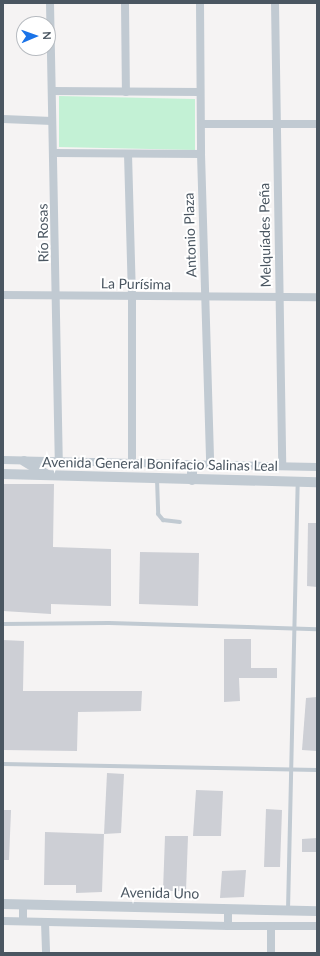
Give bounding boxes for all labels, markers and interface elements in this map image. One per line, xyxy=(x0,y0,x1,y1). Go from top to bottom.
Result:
north arrow xyxy=(16,16,56,56)
text: N xyxy=(41,31,54,40)
street label: Melquíades Peña xyxy=(256,183,274,287)
street label: Antonio Plaza xyxy=(180,192,200,278)
street label: Río Rosas xyxy=(34,203,52,263)
street label: La Purísima xyxy=(101,275,171,293)
street label: Avenida General Bonifacio Salinas Leal xyxy=(42,454,278,474)
street label: Avenida Uno xyxy=(120,884,200,902)

